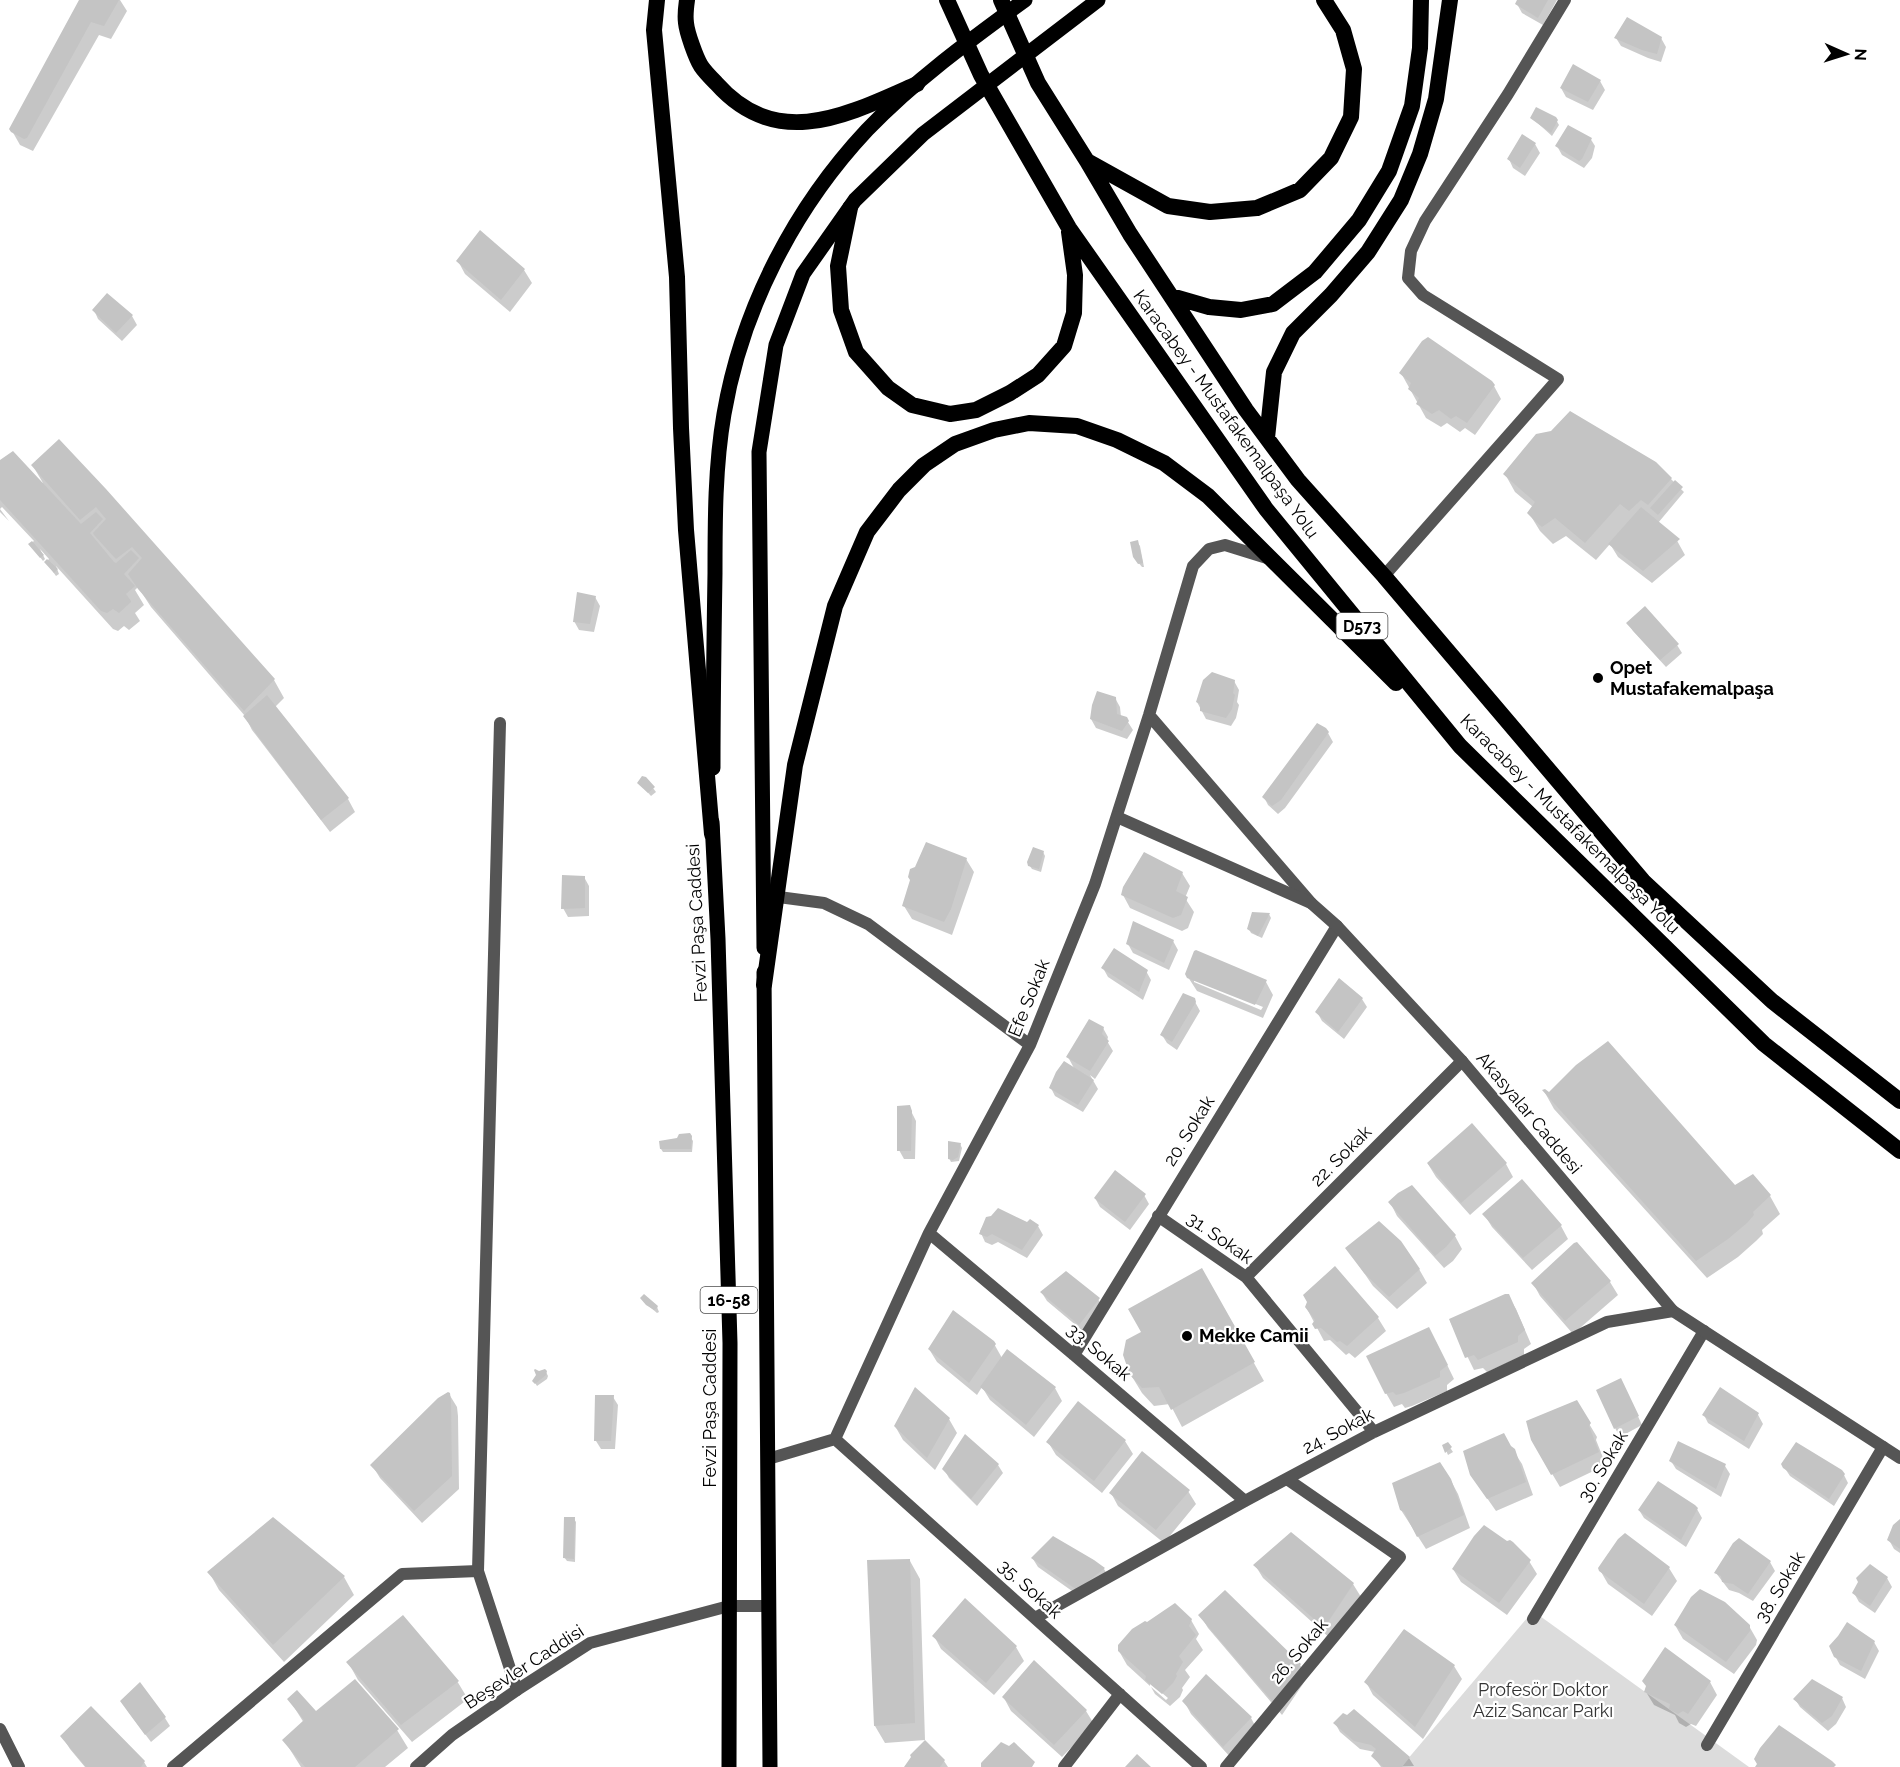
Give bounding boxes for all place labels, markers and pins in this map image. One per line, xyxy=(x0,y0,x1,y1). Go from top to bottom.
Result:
place label: Opet Mustafakemalpaşa xyxy=(1610,657,1774,699)
marker: Opet Mustafakemalpaşa xyxy=(1591,671,1605,685)
place label: Mekke Camii xyxy=(1199,1325,1309,1346)
marker: Mekke Camii xyxy=(1180,1329,1194,1343)

